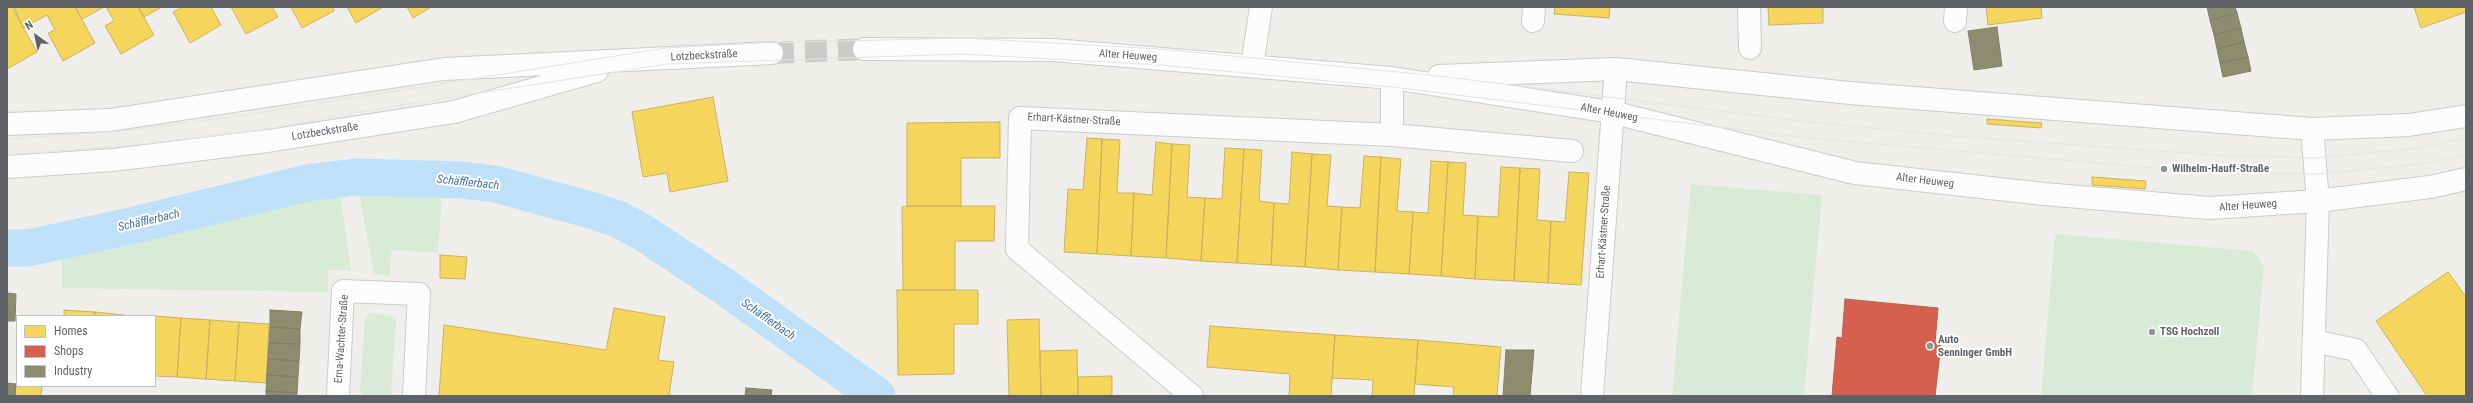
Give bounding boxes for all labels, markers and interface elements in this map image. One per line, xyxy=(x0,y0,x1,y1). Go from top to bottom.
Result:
north arrow xyxy=(16,16,56,56)
text: N xyxy=(23,18,36,33)
street label: Alter Heuweg xyxy=(1099,47,1157,65)
street label: Lotzbeckstraße xyxy=(670,48,738,64)
street label: Alter Heuweg xyxy=(1579,101,1639,125)
street label: Erhart-Kästner-Straße xyxy=(1027,111,1121,129)
street label: Lotzbeckstraße xyxy=(291,120,359,144)
place label: Wilhelm-Hauff-Straße xyxy=(2172,162,2269,176)
marker: Wilhelm-Hauff-Straße xyxy=(2159,164,2169,174)
street label: Alter Heuweg xyxy=(1895,171,1955,191)
water label: Schäfflerbach xyxy=(436,173,500,193)
street label: Erhart-Kästner-Straße xyxy=(1594,185,1614,279)
street label: Alter Heuweg xyxy=(2219,197,2277,215)
water label: Schäfflerbach xyxy=(117,207,181,235)
street label: Erna-Wachter-Straße xyxy=(332,294,352,384)
water label: Schäfflerbach xyxy=(738,296,798,344)
legend xyxy=(16,315,156,387)
text: Homes xyxy=(54,324,88,338)
place label: TSG Hochzoll xyxy=(2160,325,2219,339)
marker: TSG Hochzoll xyxy=(2147,327,2157,337)
place label: Auto Senninger GmbH xyxy=(1938,333,2012,359)
marker: Auto Senninger GmbH xyxy=(1925,341,1935,351)
text: Shops xyxy=(54,344,83,358)
text: Industry xyxy=(54,364,92,378)

